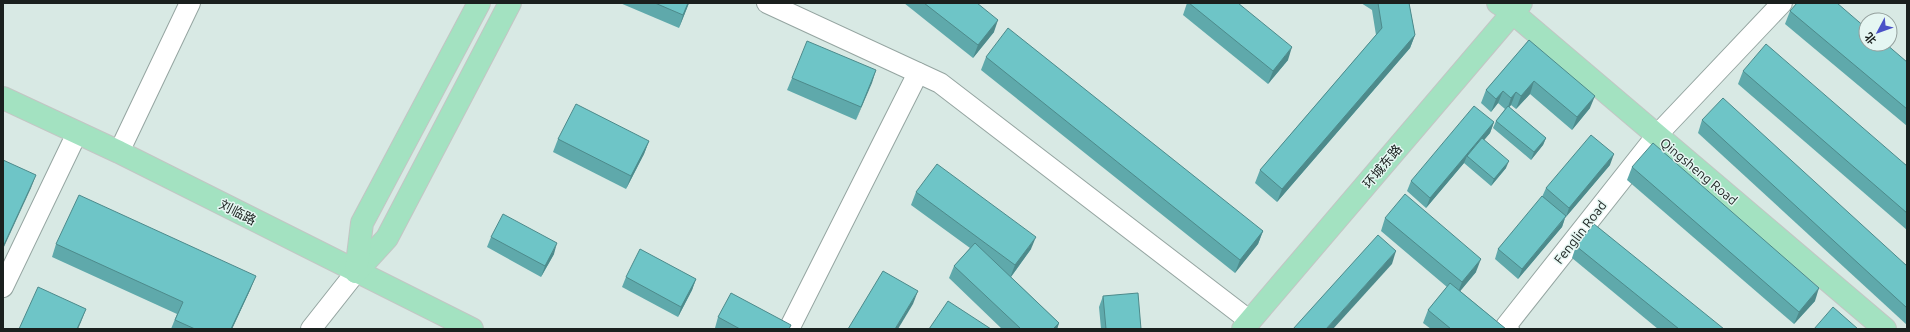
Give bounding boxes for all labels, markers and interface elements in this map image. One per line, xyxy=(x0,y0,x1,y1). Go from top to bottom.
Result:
north arrow xyxy=(1858,12,1898,52)
text: 北 xyxy=(1862,30,1879,47)
street label: Qingsheng Road xyxy=(1657,135,1740,208)
street label: 环城东路 xyxy=(1360,142,1404,190)
street label: 刘临路 xyxy=(217,197,259,227)
street label: Fenglin Road xyxy=(1551,198,1609,266)

